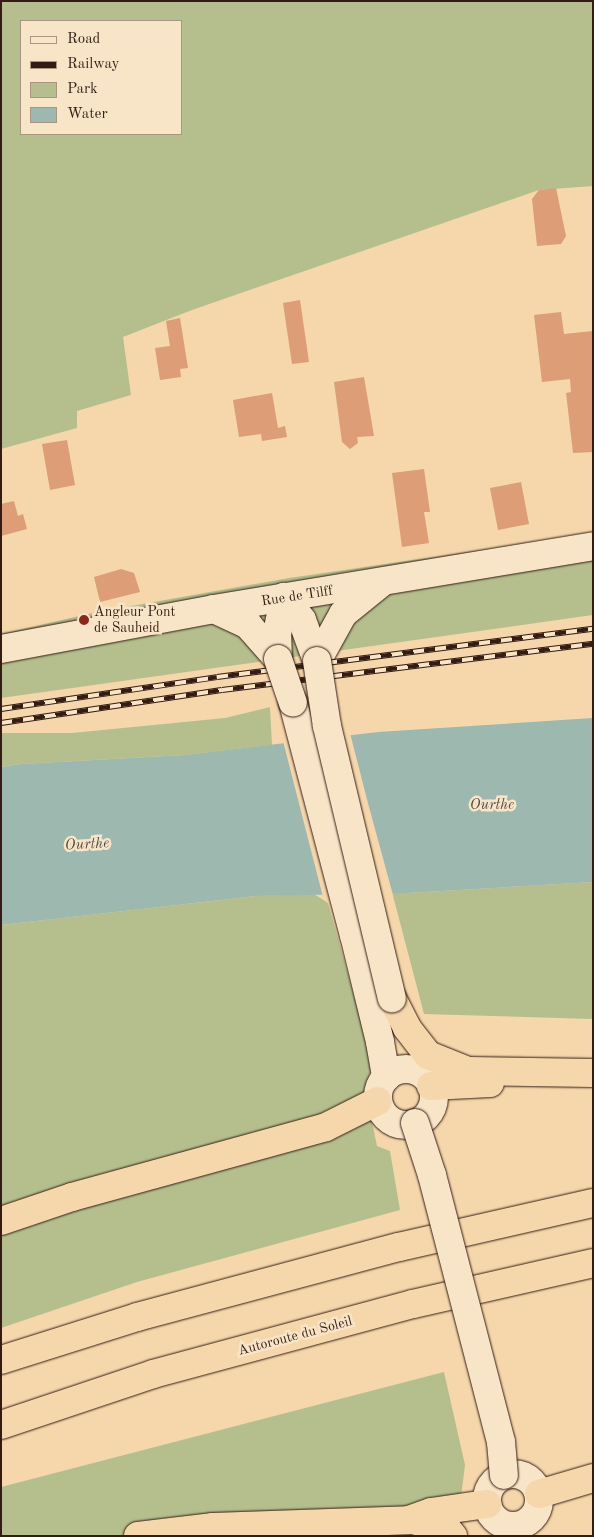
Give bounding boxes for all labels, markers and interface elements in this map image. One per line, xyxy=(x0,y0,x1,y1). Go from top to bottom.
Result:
legend xyxy=(20,20,182,135)
text: Road xyxy=(67,32,100,47)
text: Railway xyxy=(67,57,120,72)
text: Park xyxy=(67,82,98,97)
text: Water xyxy=(67,107,108,122)
street label: Rue de Tilff xyxy=(260,582,334,610)
place label: Angleur Pont de Sauheid xyxy=(94,604,175,636)
marker: Angleur Pont de Sauheid xyxy=(78,614,90,626)
water label: Ourthe xyxy=(470,797,514,815)
water label: Ourthe xyxy=(64,835,110,855)
street label: Autoroute du Soleil xyxy=(236,1313,354,1359)

